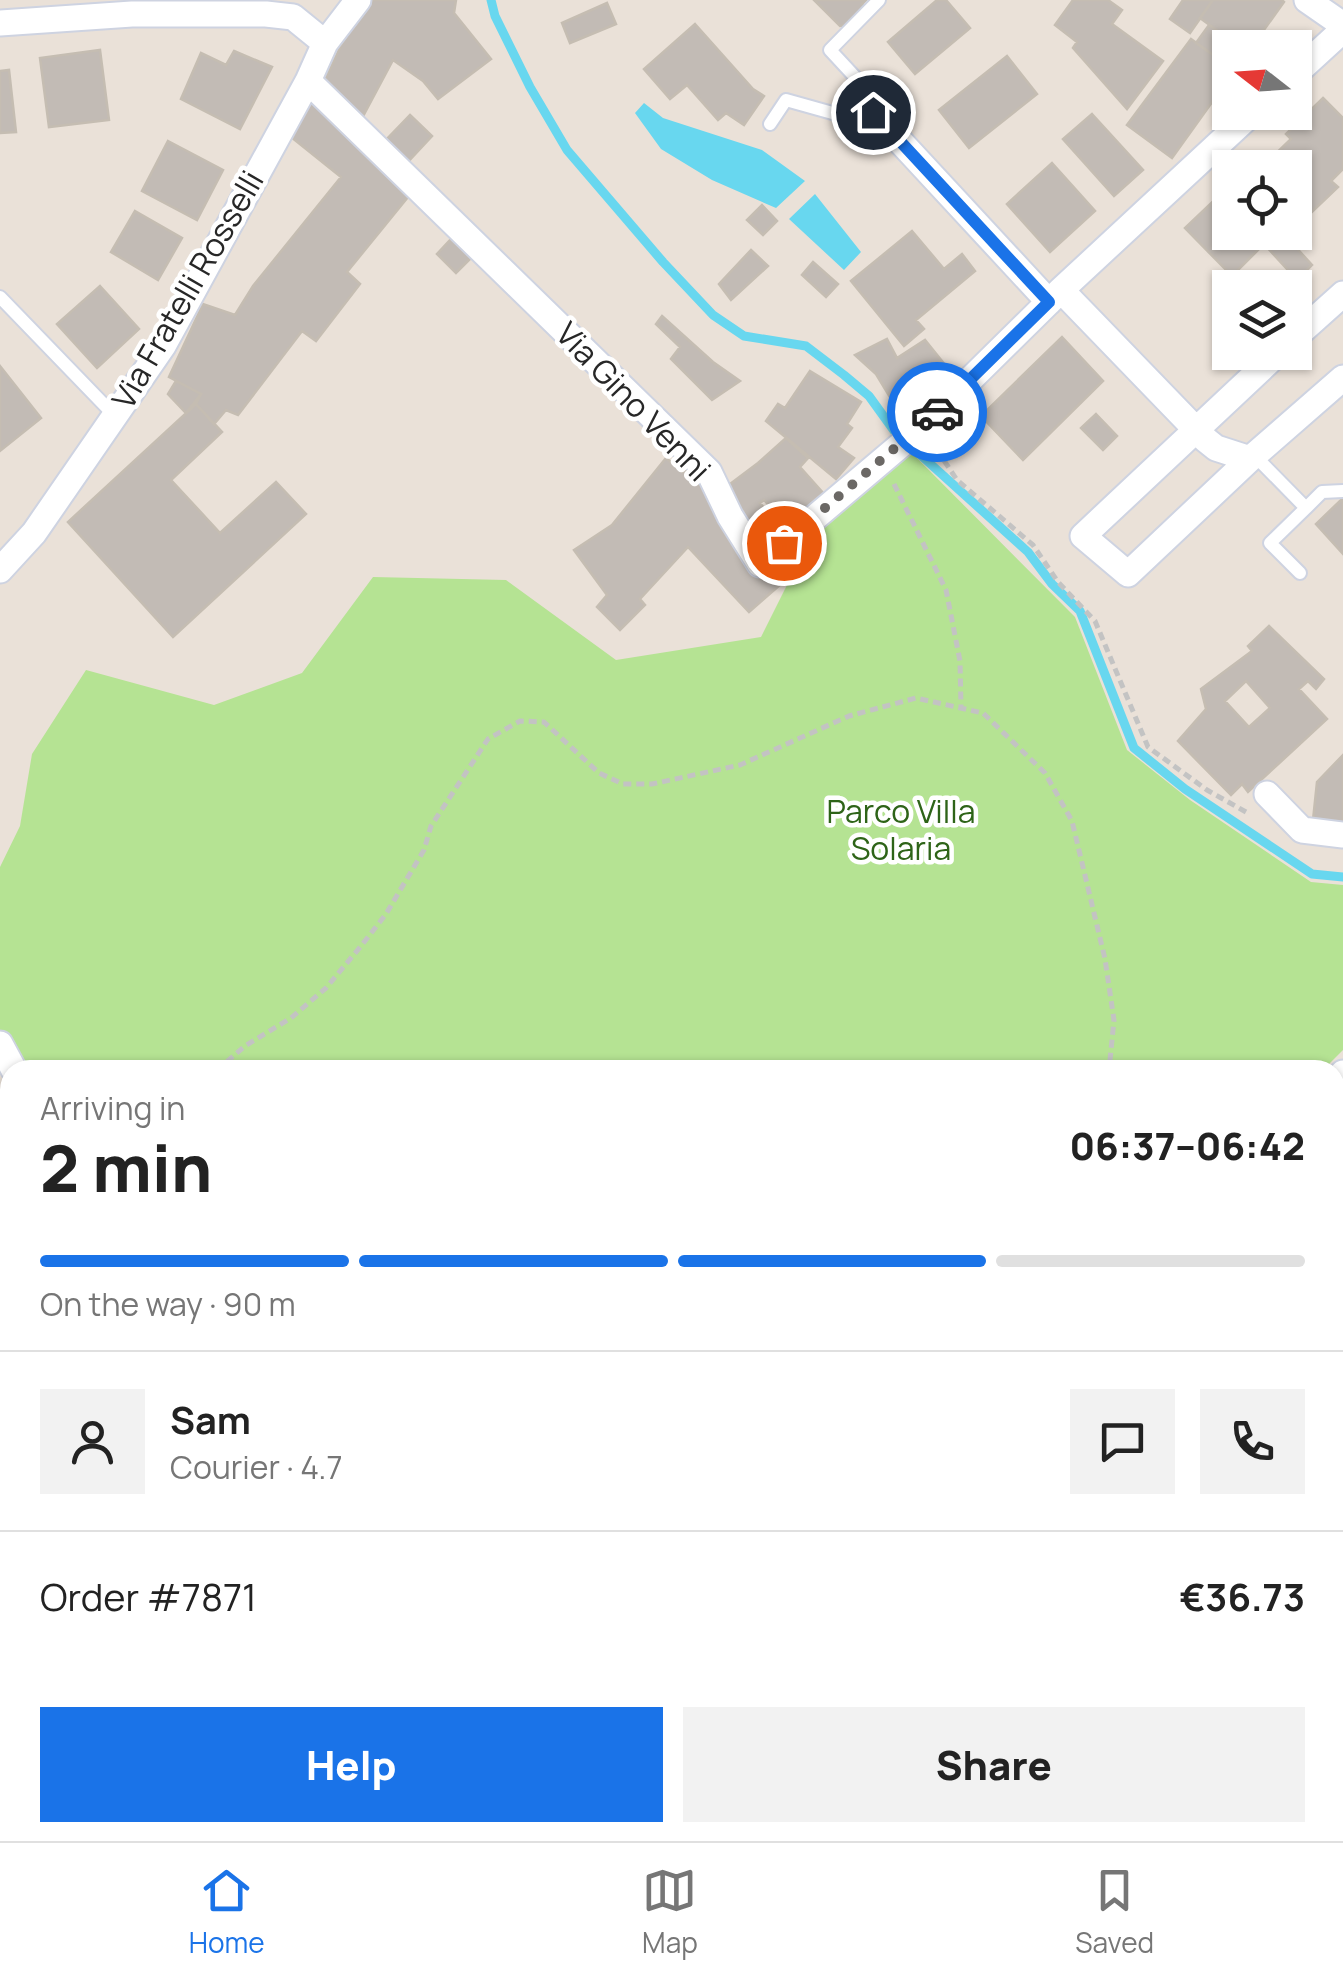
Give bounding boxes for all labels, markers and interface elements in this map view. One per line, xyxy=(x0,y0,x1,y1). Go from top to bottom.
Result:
north arrow xyxy=(1212,30,1312,130)
map controls xyxy=(1212,30,1312,370)
pin xyxy=(831,70,916,155)
icon: home xyxy=(846,85,901,140)
button: locate xyxy=(1212,150,1312,250)
street label: Via Fratelli Rosselli xyxy=(101,162,273,417)
button: layers xyxy=(1212,270,1312,370)
street label: Via Gino Venni xyxy=(546,312,721,491)
courier xyxy=(887,362,987,462)
icon: car xyxy=(910,385,965,440)
pin xyxy=(742,501,827,586)
icon: bag xyxy=(757,516,812,571)
park label: Parco Villa Solaria xyxy=(827,789,976,870)
text: Arriving in xyxy=(40,1086,185,1130)
text: 06:37–06:42 xyxy=(1069,1119,1305,1171)
text: 2 min xyxy=(40,1123,212,1212)
text: On the way · 90 m xyxy=(40,1282,296,1326)
button: person xyxy=(40,1389,145,1494)
button: chat xyxy=(1070,1389,1175,1494)
button: phone xyxy=(1200,1389,1305,1494)
text: Sam xyxy=(170,1393,251,1445)
text: Courier · 4.7 xyxy=(170,1445,343,1489)
text: Order #7871 xyxy=(40,1570,257,1622)
text: €36.73 xyxy=(1179,1570,1305,1622)
button: Help xyxy=(40,1707,663,1822)
button: Share xyxy=(683,1707,1305,1822)
tab: Home xyxy=(189,1863,265,1961)
tab: Map xyxy=(642,1863,698,1961)
tab: Saved xyxy=(1075,1863,1154,1961)

